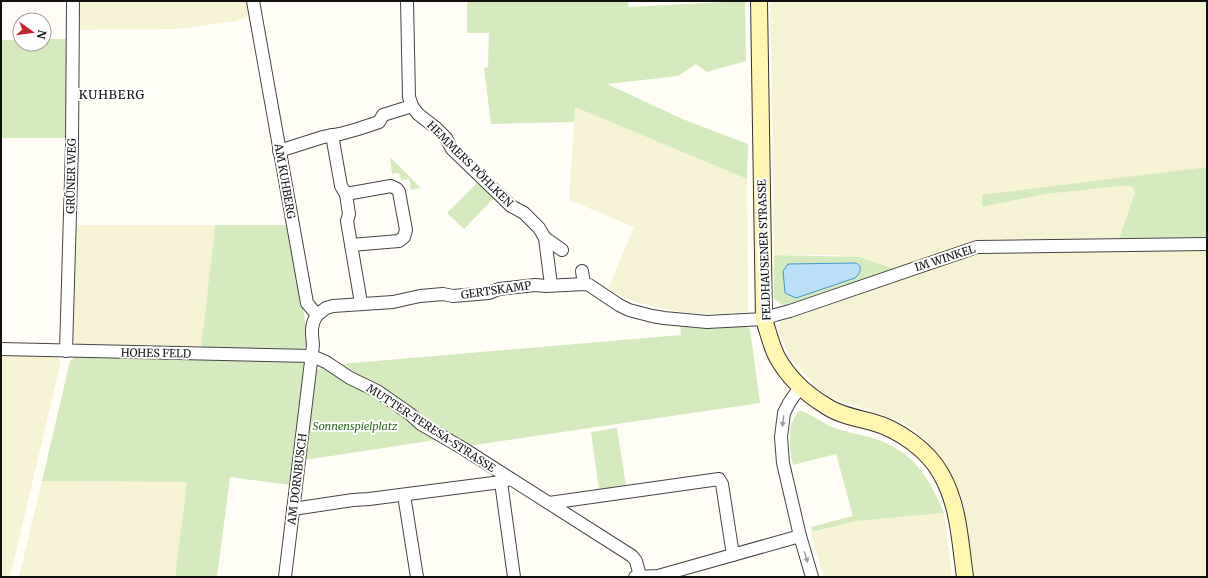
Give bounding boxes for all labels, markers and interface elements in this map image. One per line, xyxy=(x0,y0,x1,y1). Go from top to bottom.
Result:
north arrow xyxy=(12,12,52,52)
text: N xyxy=(34,29,50,41)
district label: KUHBERG xyxy=(79,87,145,102)
street label: HEMMERS PÖHLKEN xyxy=(424,118,516,210)
street label: GRÜNER WEG xyxy=(63,138,79,214)
street label: AM KUHBERG xyxy=(271,141,299,220)
street label: FELDHAUSENER STRASSE xyxy=(755,179,773,321)
street label: IM WINKEL xyxy=(913,242,977,274)
street label: GERTSKAMP xyxy=(460,278,532,302)
street label: HOHES FELD xyxy=(121,345,191,361)
street label: MUTTER-TERESA-STRASSE xyxy=(364,381,498,475)
one-way arrow xyxy=(780,415,786,427)
park label: Sonnenspielplatz xyxy=(313,419,398,433)
street label: AM DORNBUSCH xyxy=(284,432,310,527)
one-way arrow xyxy=(803,551,809,563)

